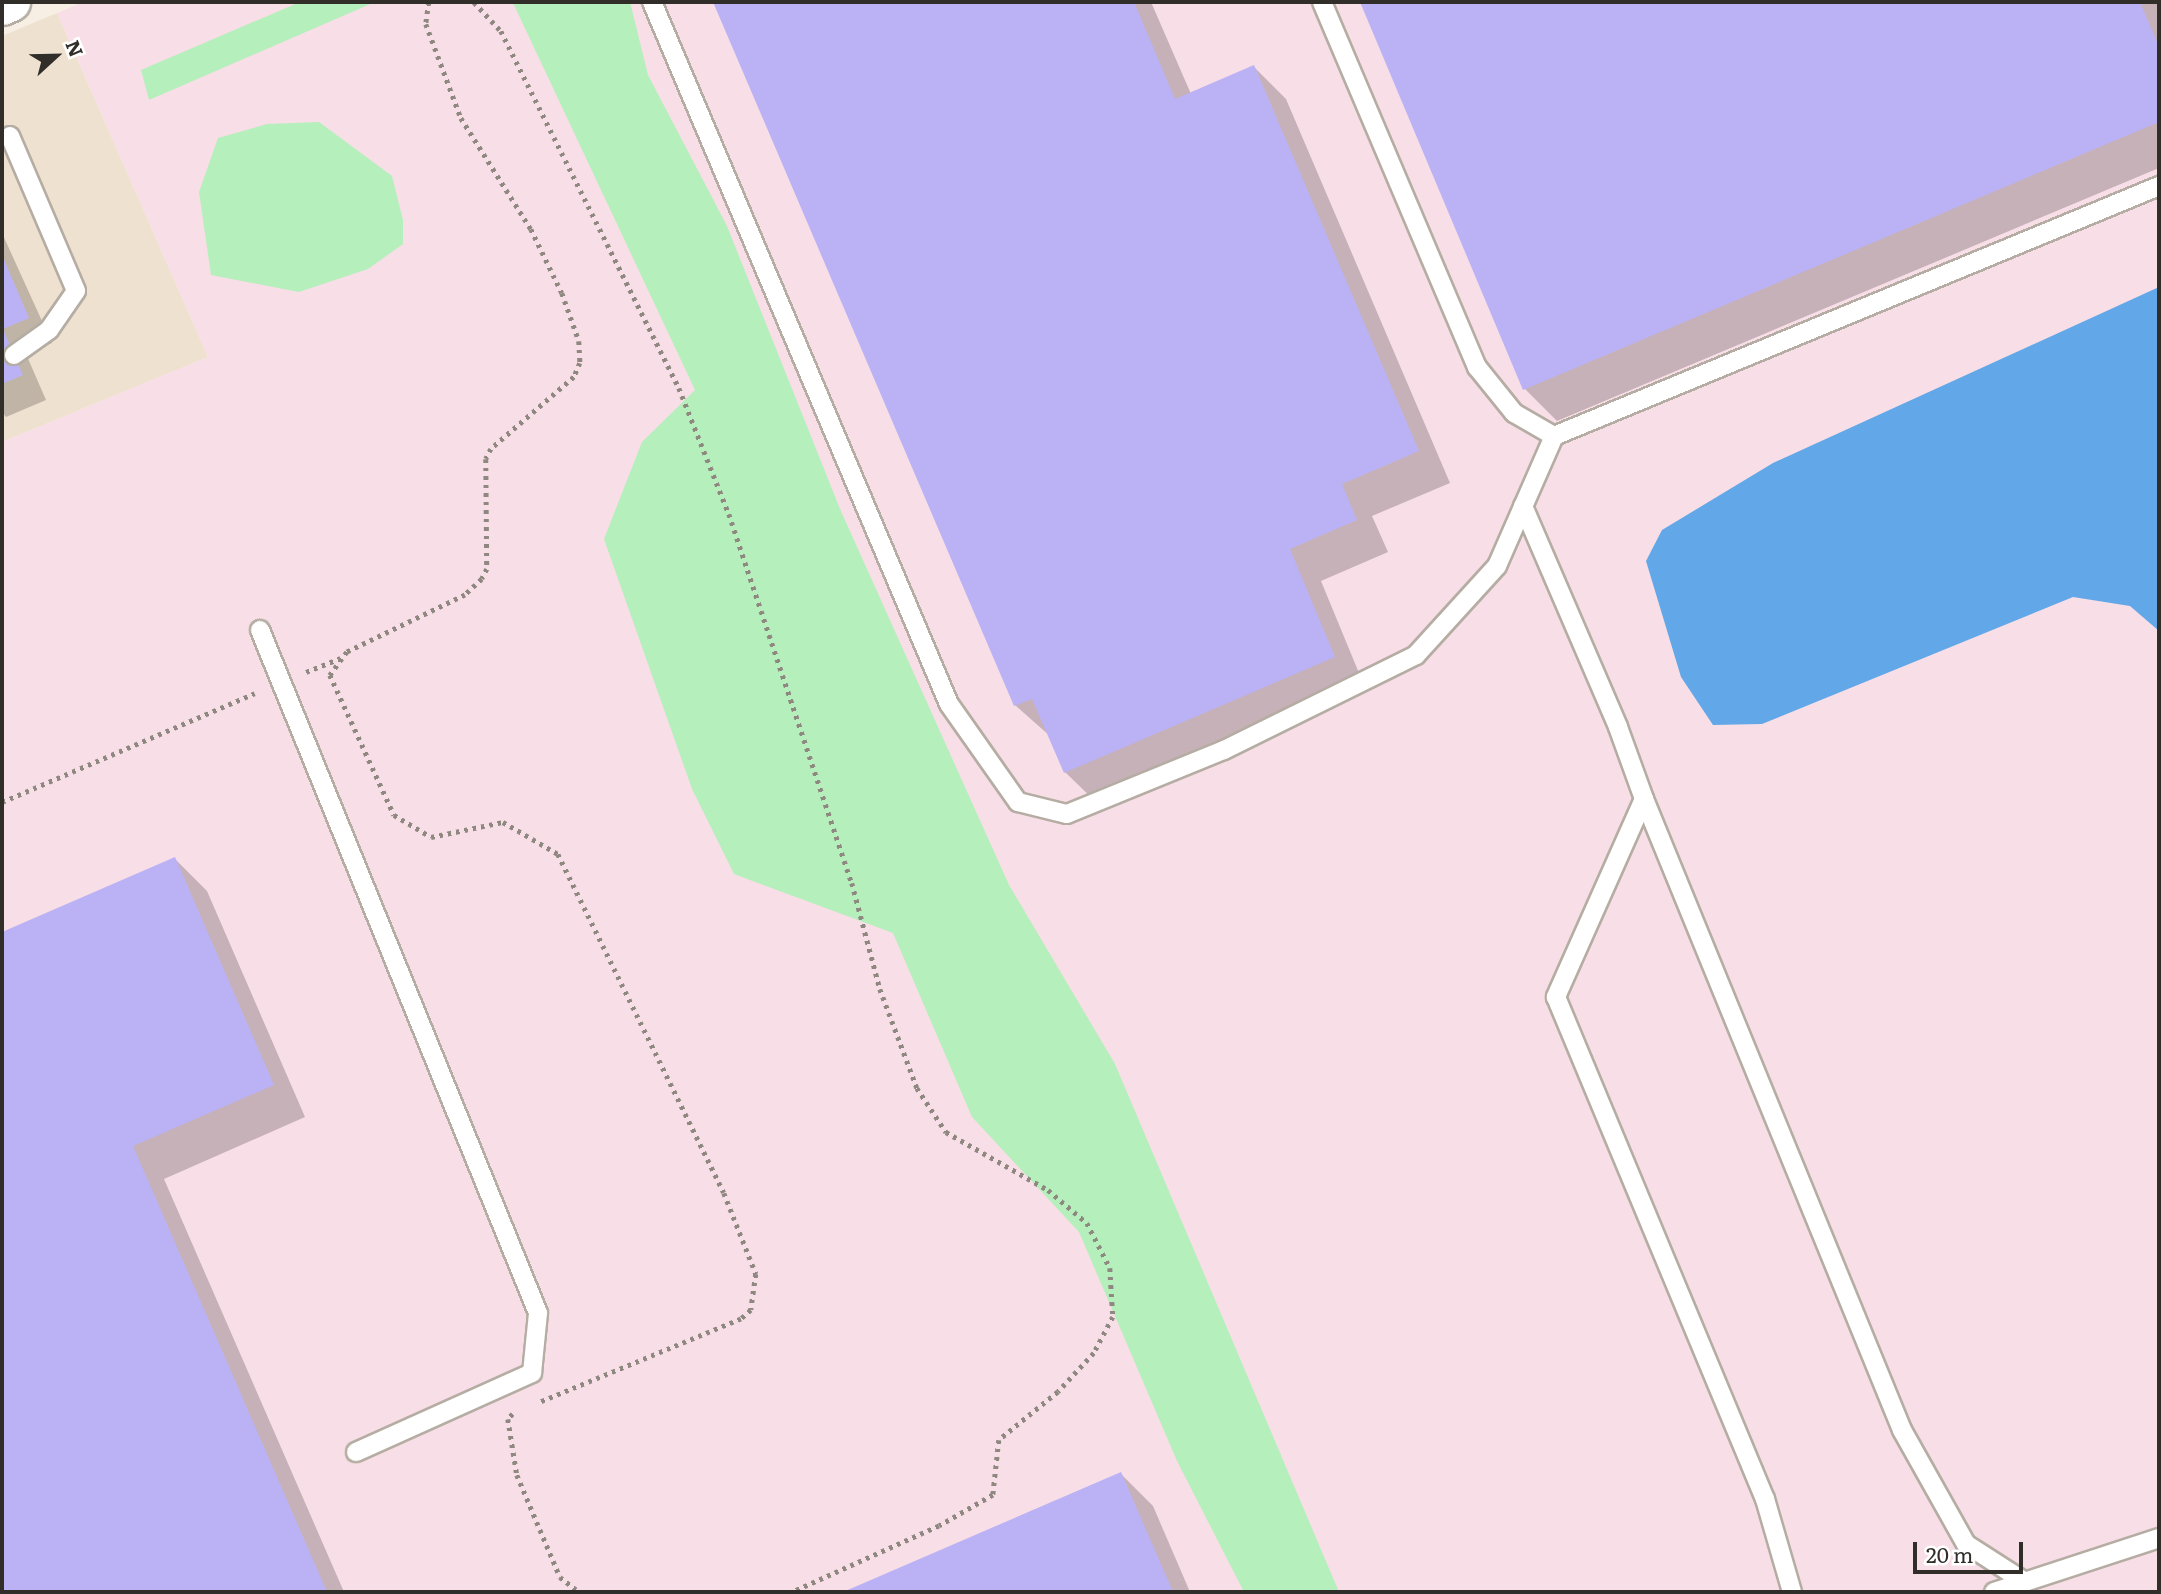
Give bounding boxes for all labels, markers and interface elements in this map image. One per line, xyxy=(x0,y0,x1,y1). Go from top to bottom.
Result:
north arrow xyxy=(21,21,91,91)
text: N xyxy=(59,35,91,61)
scale bar xyxy=(1916,1528,2026,1572)
text: 20 m xyxy=(1926,1538,1973,1569)

